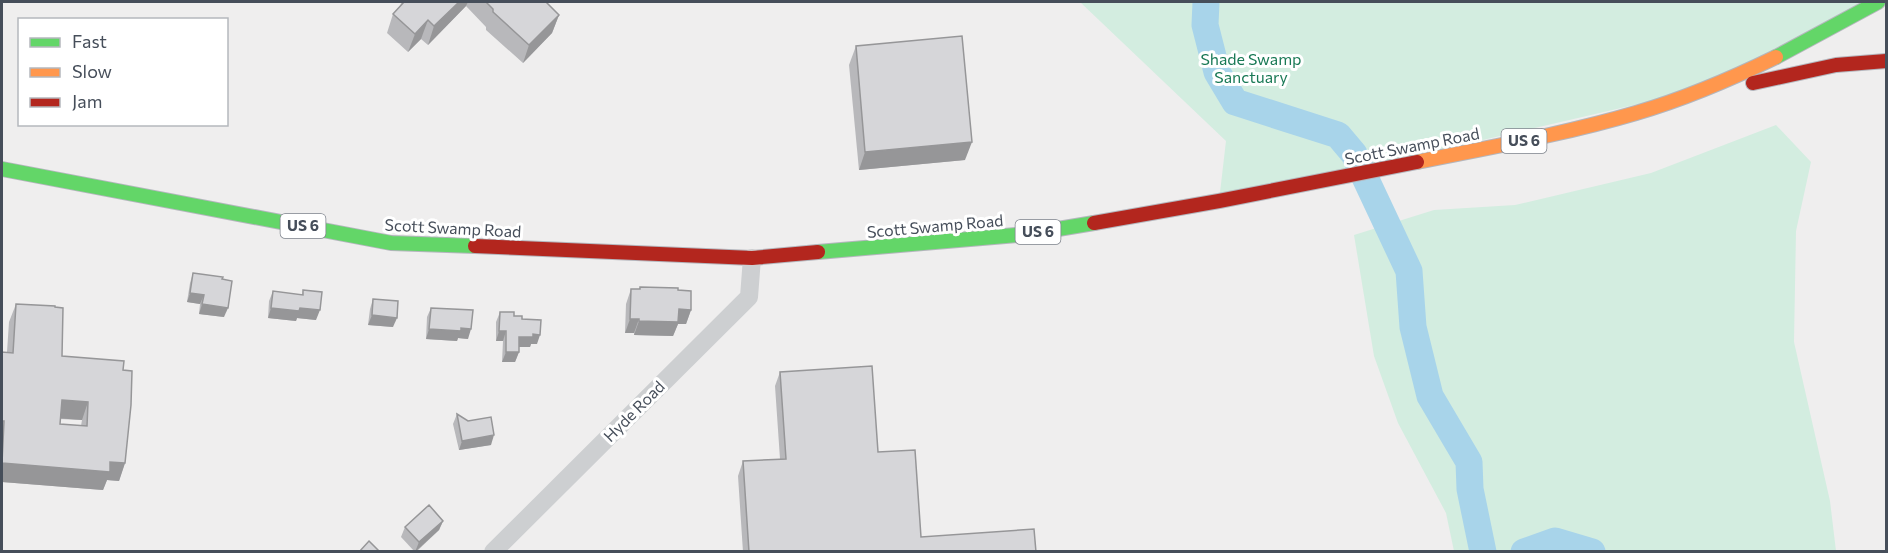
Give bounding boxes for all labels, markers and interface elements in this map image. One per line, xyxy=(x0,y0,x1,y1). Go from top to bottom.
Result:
legend xyxy=(18,18,228,126)
text: Fast xyxy=(72,30,107,52)
park label: Shade Swamp Sanctuary xyxy=(1200,49,1302,86)
text: Slow xyxy=(72,60,112,82)
text: Jam xyxy=(72,90,102,112)
street label: Scott Swamp Road xyxy=(1343,123,1481,168)
road number: US 6 xyxy=(1502,129,1546,153)
street label: Scott Swamp Road xyxy=(866,210,1004,241)
road number: US 6 xyxy=(280,214,326,238)
street label: Scott Swamp Road xyxy=(384,214,522,241)
road number: US 6 xyxy=(1016,220,1060,244)
street label: Hyde Road xyxy=(599,376,668,445)

